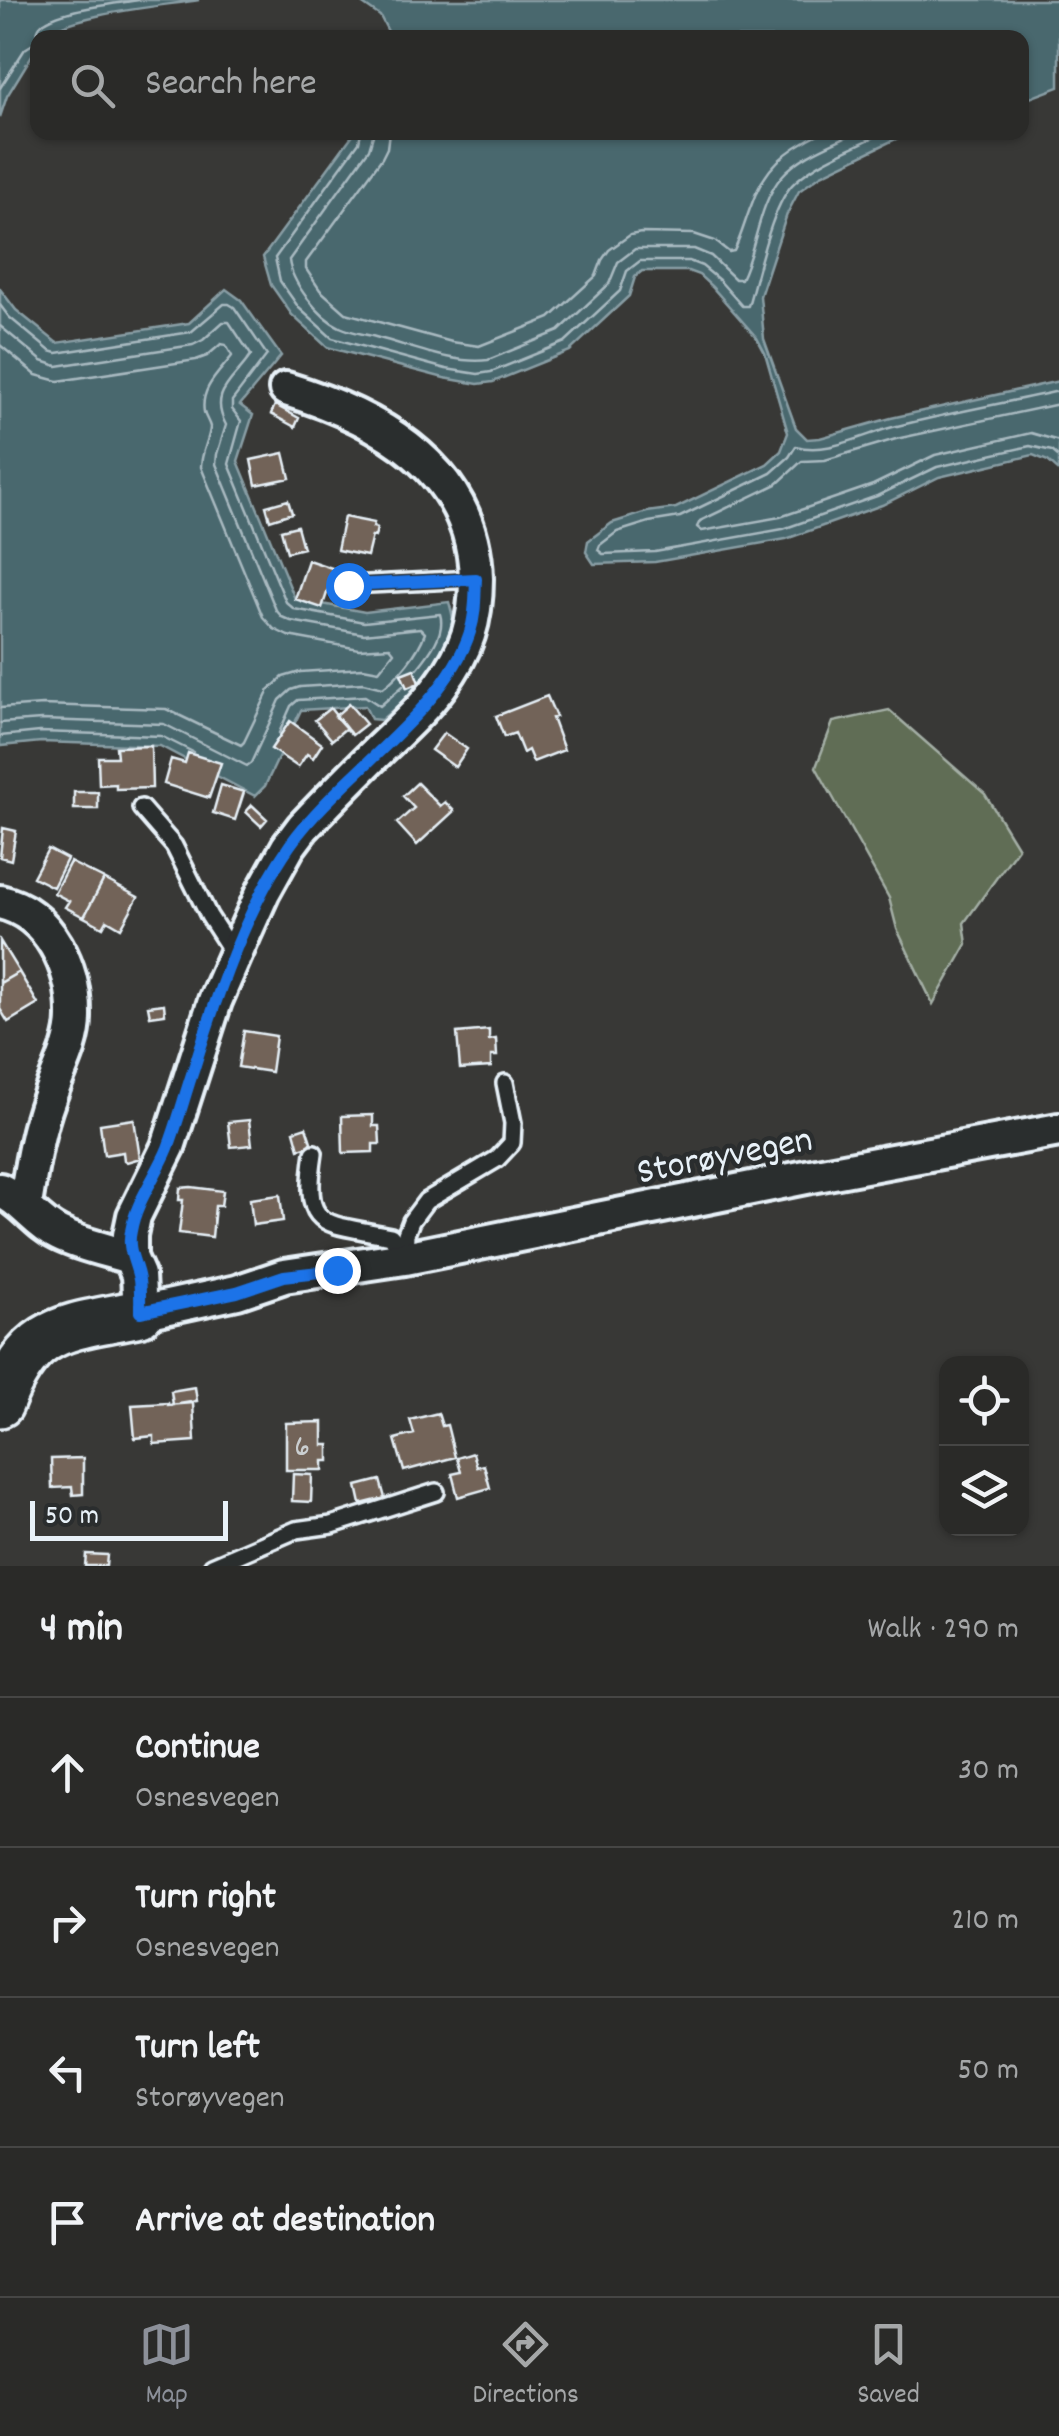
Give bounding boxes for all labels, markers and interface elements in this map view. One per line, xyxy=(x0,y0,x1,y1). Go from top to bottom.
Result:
search box xyxy=(30,30,1029,140)
icon: search xyxy=(65,58,120,113)
text: Search here xyxy=(145,58,317,113)
route start xyxy=(326,563,372,609)
street label: Storøyvegen xyxy=(633,1114,817,1202)
route end xyxy=(315,1248,361,1294)
map controls xyxy=(939,1356,1029,1536)
button: locate xyxy=(939,1356,1029,1446)
house number: 6 xyxy=(294,1426,310,1472)
button: layers xyxy=(939,1446,1029,1536)
scale bar xyxy=(30,1496,228,1540)
text: 50 m xyxy=(45,1498,99,1538)
text: 4 min xyxy=(40,1601,123,1661)
text: Walk · 290 m xyxy=(868,1608,1019,1654)
text: Continue xyxy=(135,1722,260,1777)
icon: ahead xyxy=(40,1745,95,1800)
text: 30 m xyxy=(958,1749,1019,1795)
text: Osnesvegen xyxy=(135,1777,279,1823)
text: Turn right xyxy=(135,1872,276,1927)
icon: right xyxy=(40,1895,95,1950)
text: 210 m xyxy=(951,1899,1019,1945)
text: Osnesvegen xyxy=(135,1927,279,1973)
text: Turn left xyxy=(135,2022,260,2077)
icon: left xyxy=(40,2045,95,2100)
text: 50 m xyxy=(957,2049,1019,2095)
text: Storøyvegen xyxy=(135,2077,285,2123)
icon: arrive xyxy=(40,2195,95,2250)
text: Arrive at destination xyxy=(135,2195,435,2250)
tab: Map xyxy=(139,2317,194,2417)
tab: Directions xyxy=(473,2317,579,2417)
tab: Saved xyxy=(857,2317,920,2417)

